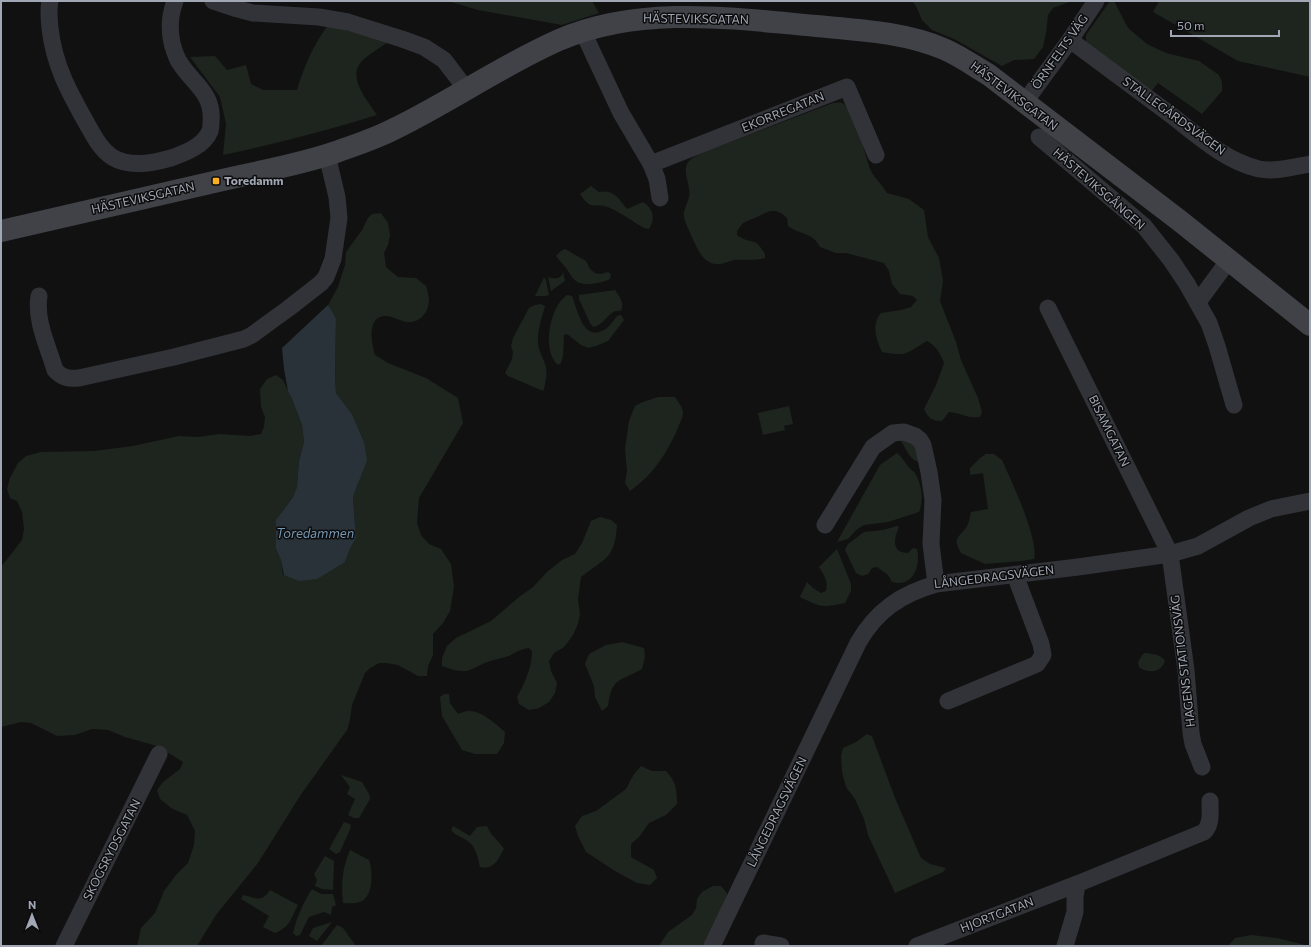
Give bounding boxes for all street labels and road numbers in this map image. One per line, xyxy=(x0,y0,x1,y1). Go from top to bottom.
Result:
street label: HÄSTEVIKSGATAN xyxy=(643,10,749,26)
street label: ÖRNFELTS VÄG xyxy=(1028,11,1090,91)
street label: HÄSTEVIKSGATAN xyxy=(968,58,1061,133)
street label: STALLEGÅRDSVÄGEN xyxy=(1120,73,1229,157)
street label: EKORREGATAN xyxy=(739,88,826,134)
street label: HÄSTEVIKSGÅNGEN xyxy=(1051,145,1148,232)
street label: HÄSTEVIKSGATAN xyxy=(90,178,196,216)
street label: BISAMGATAN xyxy=(1087,393,1133,469)
street label: LÅNGEDRAGSVÄGEN xyxy=(933,562,1055,590)
street label: HAGENS STATIONSVÄG xyxy=(1167,594,1197,728)
street label: LÅNGEDRAGSVÄGEN xyxy=(743,754,809,869)
street label: SKOGSRYDSGATAN xyxy=(80,797,143,903)
street label: HJORTGATAN xyxy=(958,894,1036,935)

